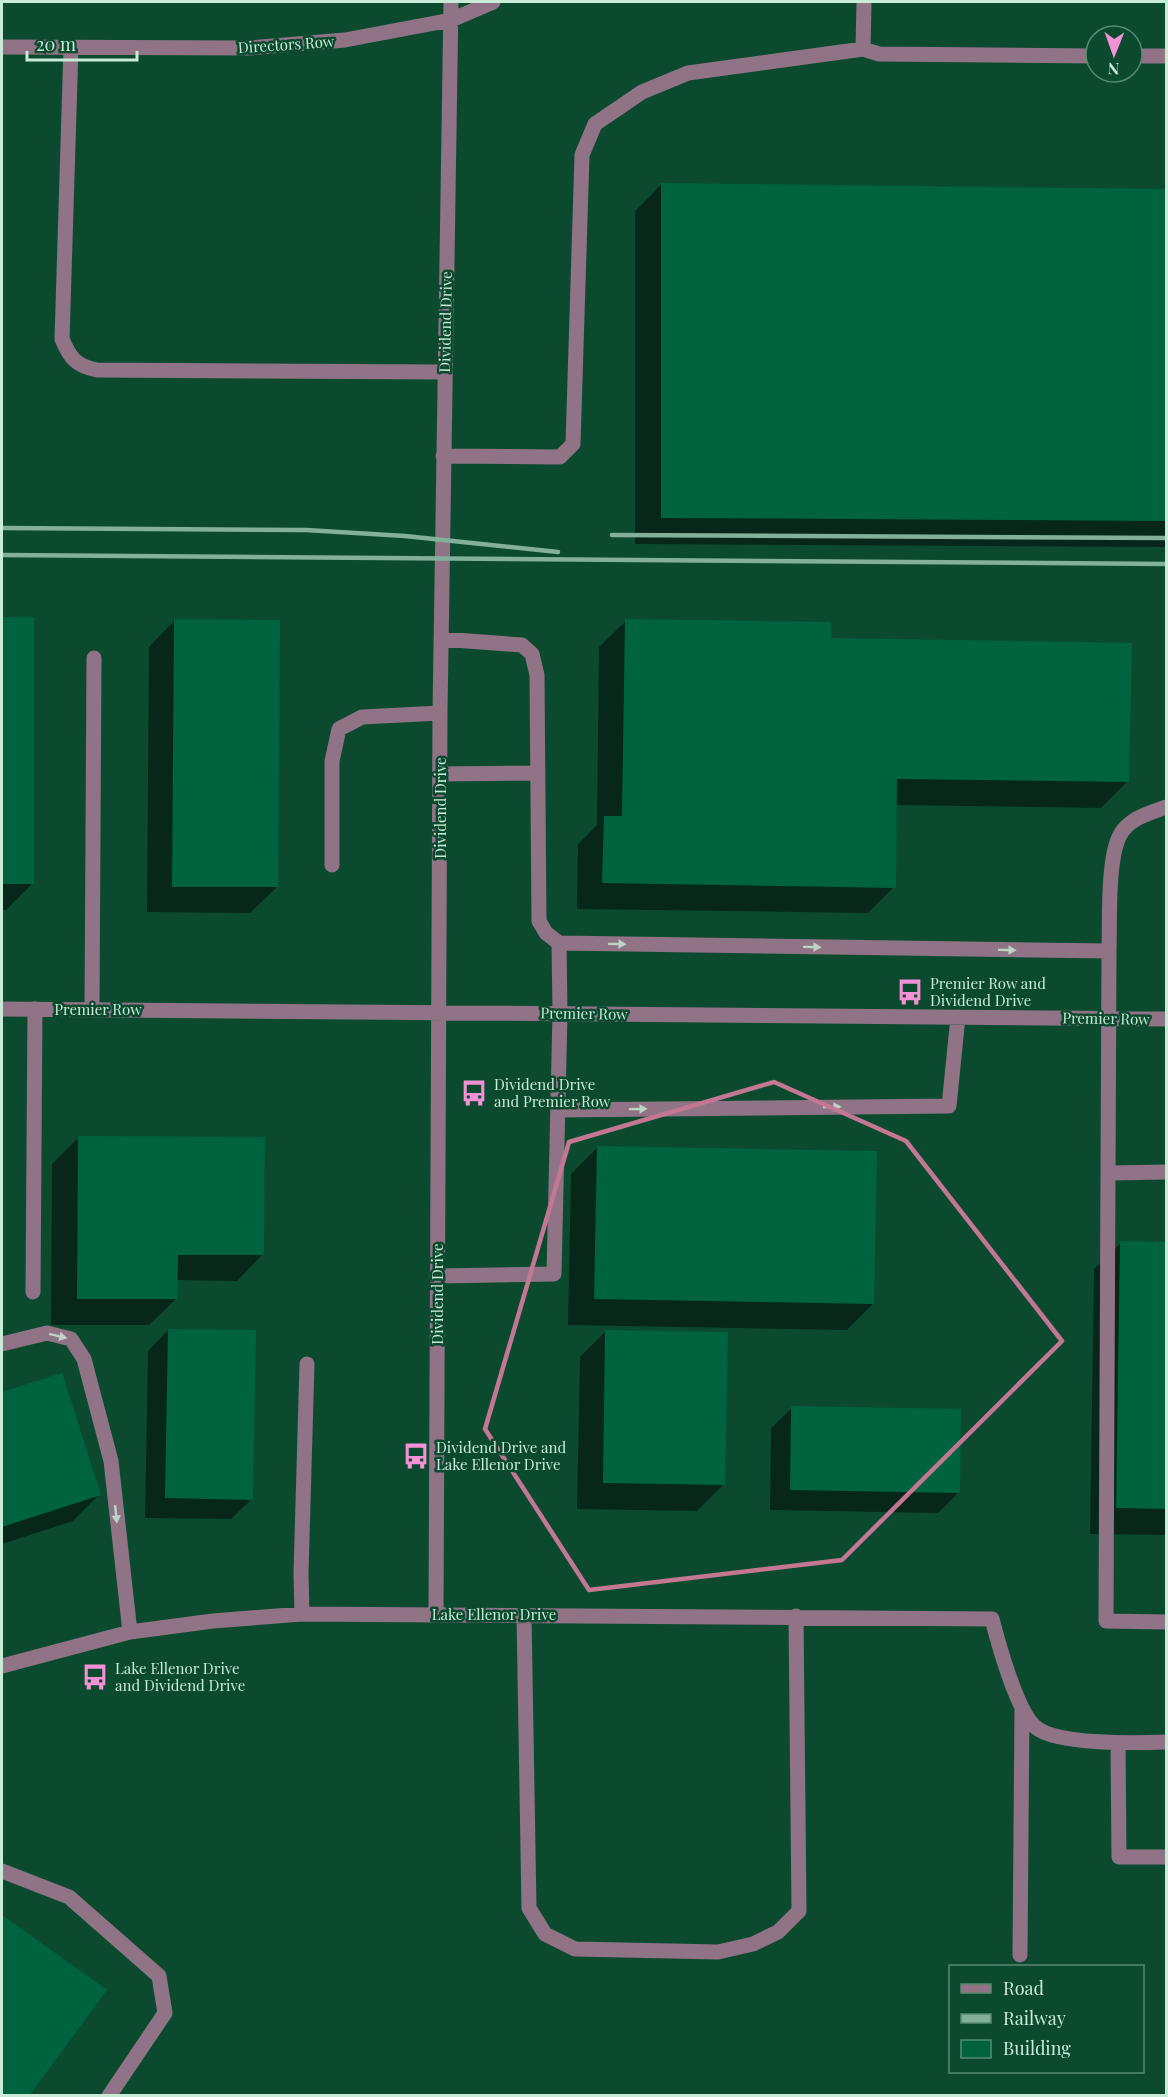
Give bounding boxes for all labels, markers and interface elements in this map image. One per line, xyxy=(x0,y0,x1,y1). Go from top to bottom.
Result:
scale bar xyxy=(27,24,136,62)
north arrow xyxy=(1084,24,1144,84)
street label: Directors Row xyxy=(237,31,335,57)
text: 20 m xyxy=(36,32,76,56)
text: N xyxy=(1107,59,1120,80)
street label: Dividend Drive xyxy=(434,271,456,373)
street label: Dividend Drive xyxy=(430,757,450,859)
one-way arrow xyxy=(608,939,627,949)
one-way arrow xyxy=(803,942,822,951)
one-way arrow xyxy=(998,945,1017,954)
place label: Premier Row and Dividend Drive xyxy=(930,973,1046,1010)
bus stop icon: Premier Row and Dividend Drive xyxy=(895,977,925,1007)
street label: Premier Row xyxy=(54,999,142,1019)
street label: Premier Row xyxy=(540,1002,628,1024)
street label: Premier Row xyxy=(1062,1007,1150,1029)
place label: Dividend Drive and Premier Row xyxy=(494,1074,611,1111)
bus stop icon: Dividend Drive and Premier Row xyxy=(459,1078,489,1108)
one-way arrow xyxy=(823,1103,842,1112)
one-way arrow xyxy=(628,1104,647,1114)
street label: Dividend Drive xyxy=(427,1243,447,1345)
one-way arrow xyxy=(49,1331,68,1341)
place label: Dividend Drive and Lake Ellenor Drive xyxy=(436,1437,567,1474)
bus stop icon: Dividend Drive and Lake Ellenor Drive xyxy=(401,1441,431,1471)
one-way arrow xyxy=(111,1504,121,1523)
street label: Lake Ellenor Drive xyxy=(432,1604,556,1624)
place label: Lake Ellenor Drive and Dividend Drive xyxy=(115,1658,245,1695)
bus stop icon: Lake Ellenor Drive and Dividend Drive xyxy=(80,1662,110,1692)
legend xyxy=(949,1965,1144,2073)
text: Road xyxy=(1003,1976,1044,2000)
text: Railway xyxy=(1003,2006,1066,2030)
text: Building xyxy=(1003,2036,1071,2060)

